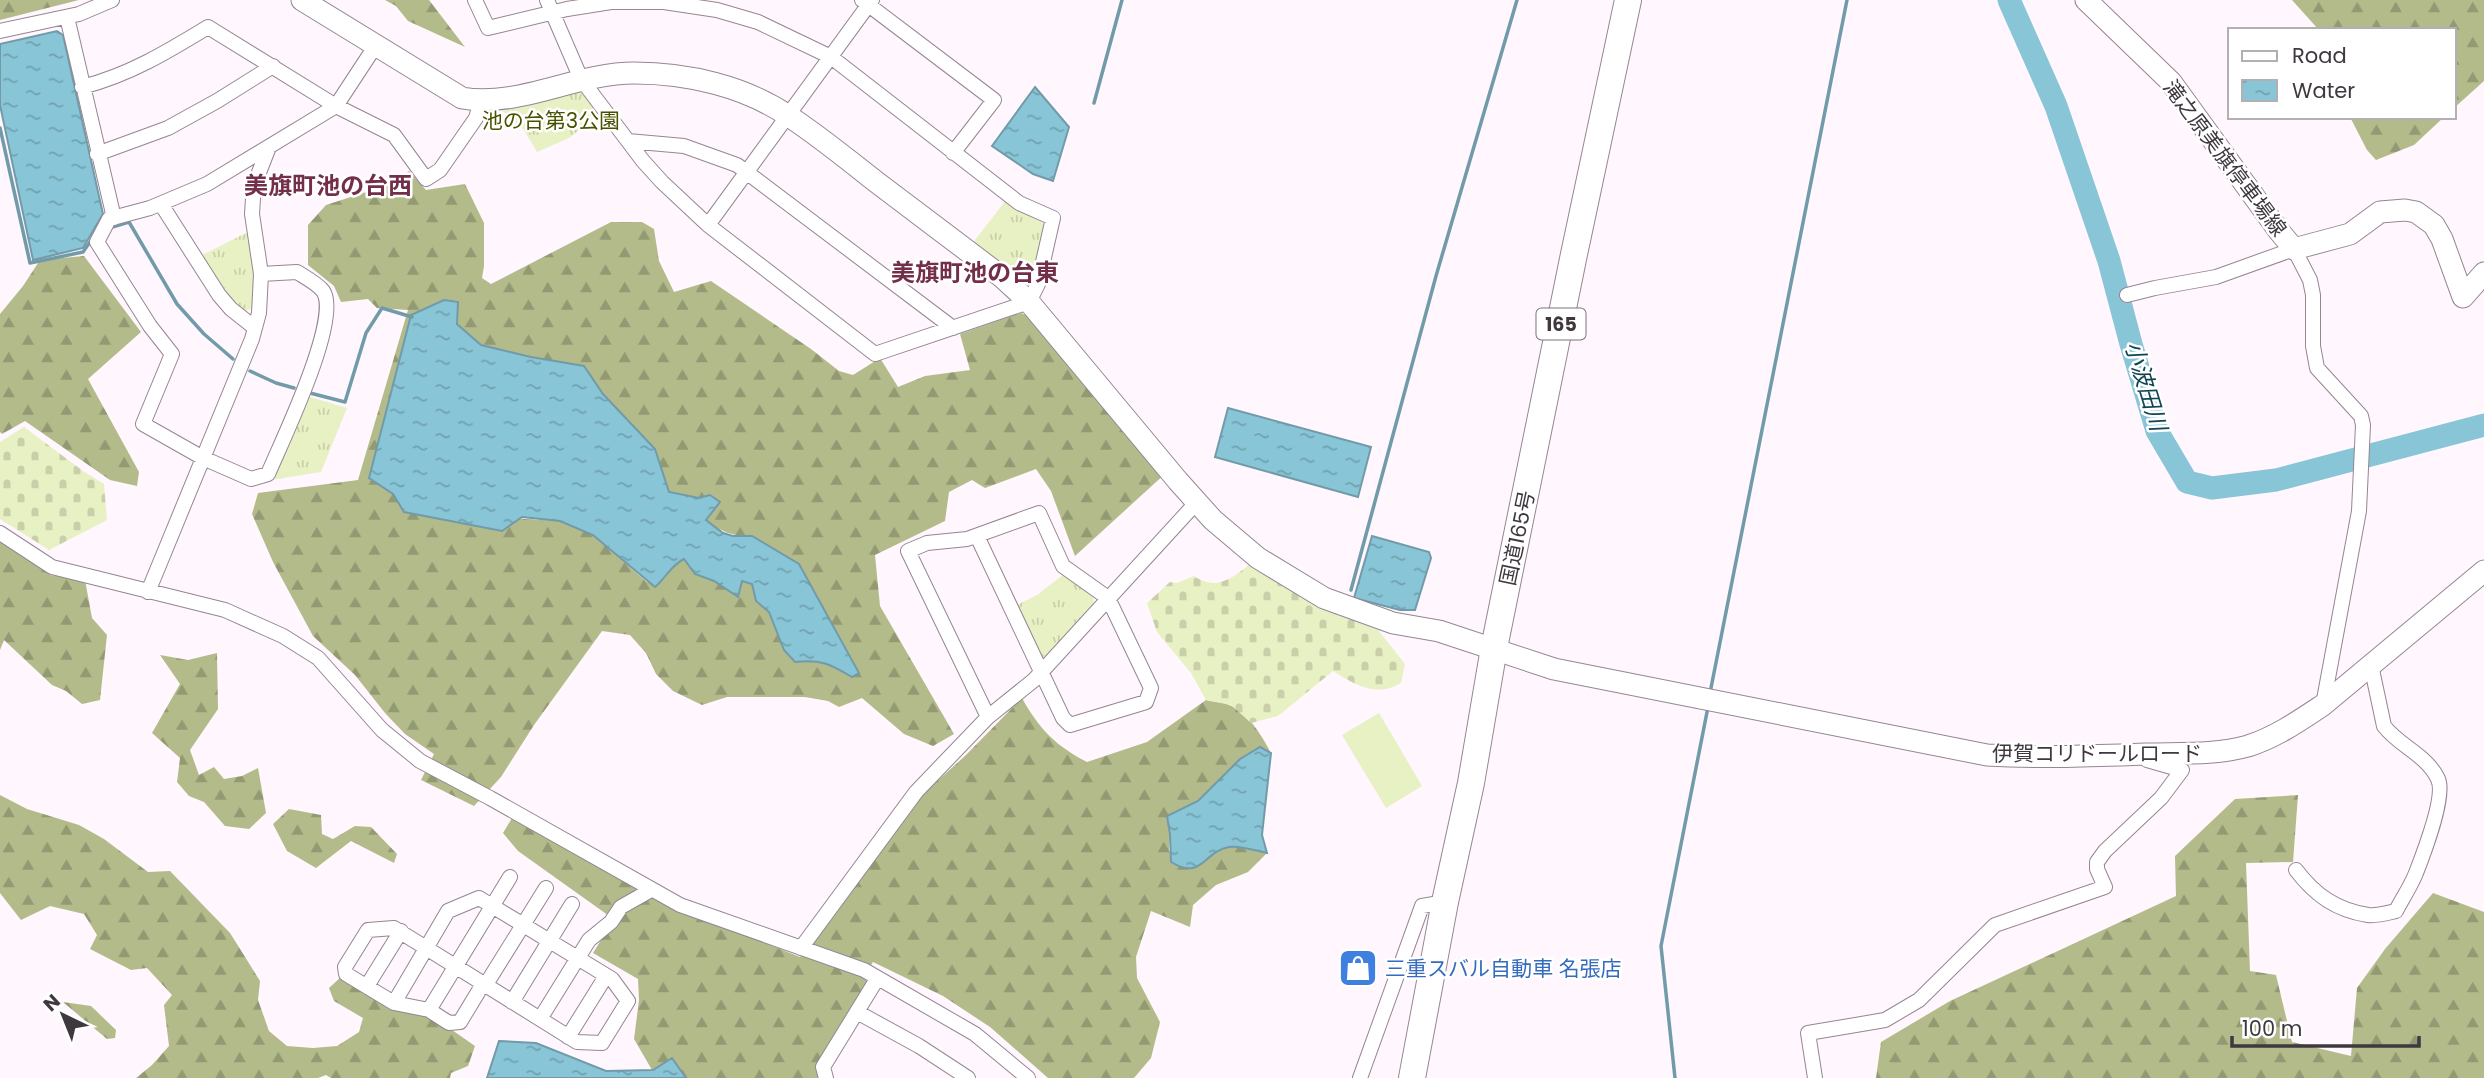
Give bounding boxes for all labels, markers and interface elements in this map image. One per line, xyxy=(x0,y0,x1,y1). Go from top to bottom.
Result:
legend xyxy=(2228,28,2456,119)
text: Road xyxy=(2292,41,2347,70)
street label: 滝之原美旗停車場線 xyxy=(2157,74,2293,242)
text: Water xyxy=(2292,76,2355,105)
park label: 池の台第3公園 xyxy=(482,106,620,135)
district label: 美旗町池の台西 xyxy=(244,169,412,202)
district label: 美旗町池の台東 xyxy=(891,256,1059,289)
road number: 165 xyxy=(1536,308,1586,340)
water label: 小波田川 xyxy=(2117,337,2176,438)
street label: 国道165号 xyxy=(1493,488,1541,588)
street label: 伊賀コリドールロード xyxy=(1992,739,2202,768)
shop icon: 三重スバル自動車 名張店 xyxy=(1337,947,1379,989)
place label: 三重スバル自動車 名張店 xyxy=(1385,954,1622,983)
north arrow xyxy=(28,980,98,1050)
text: N xyxy=(37,988,66,1018)
scale bar xyxy=(2232,1004,2419,1048)
text: 100 m xyxy=(2242,1014,2302,1043)

